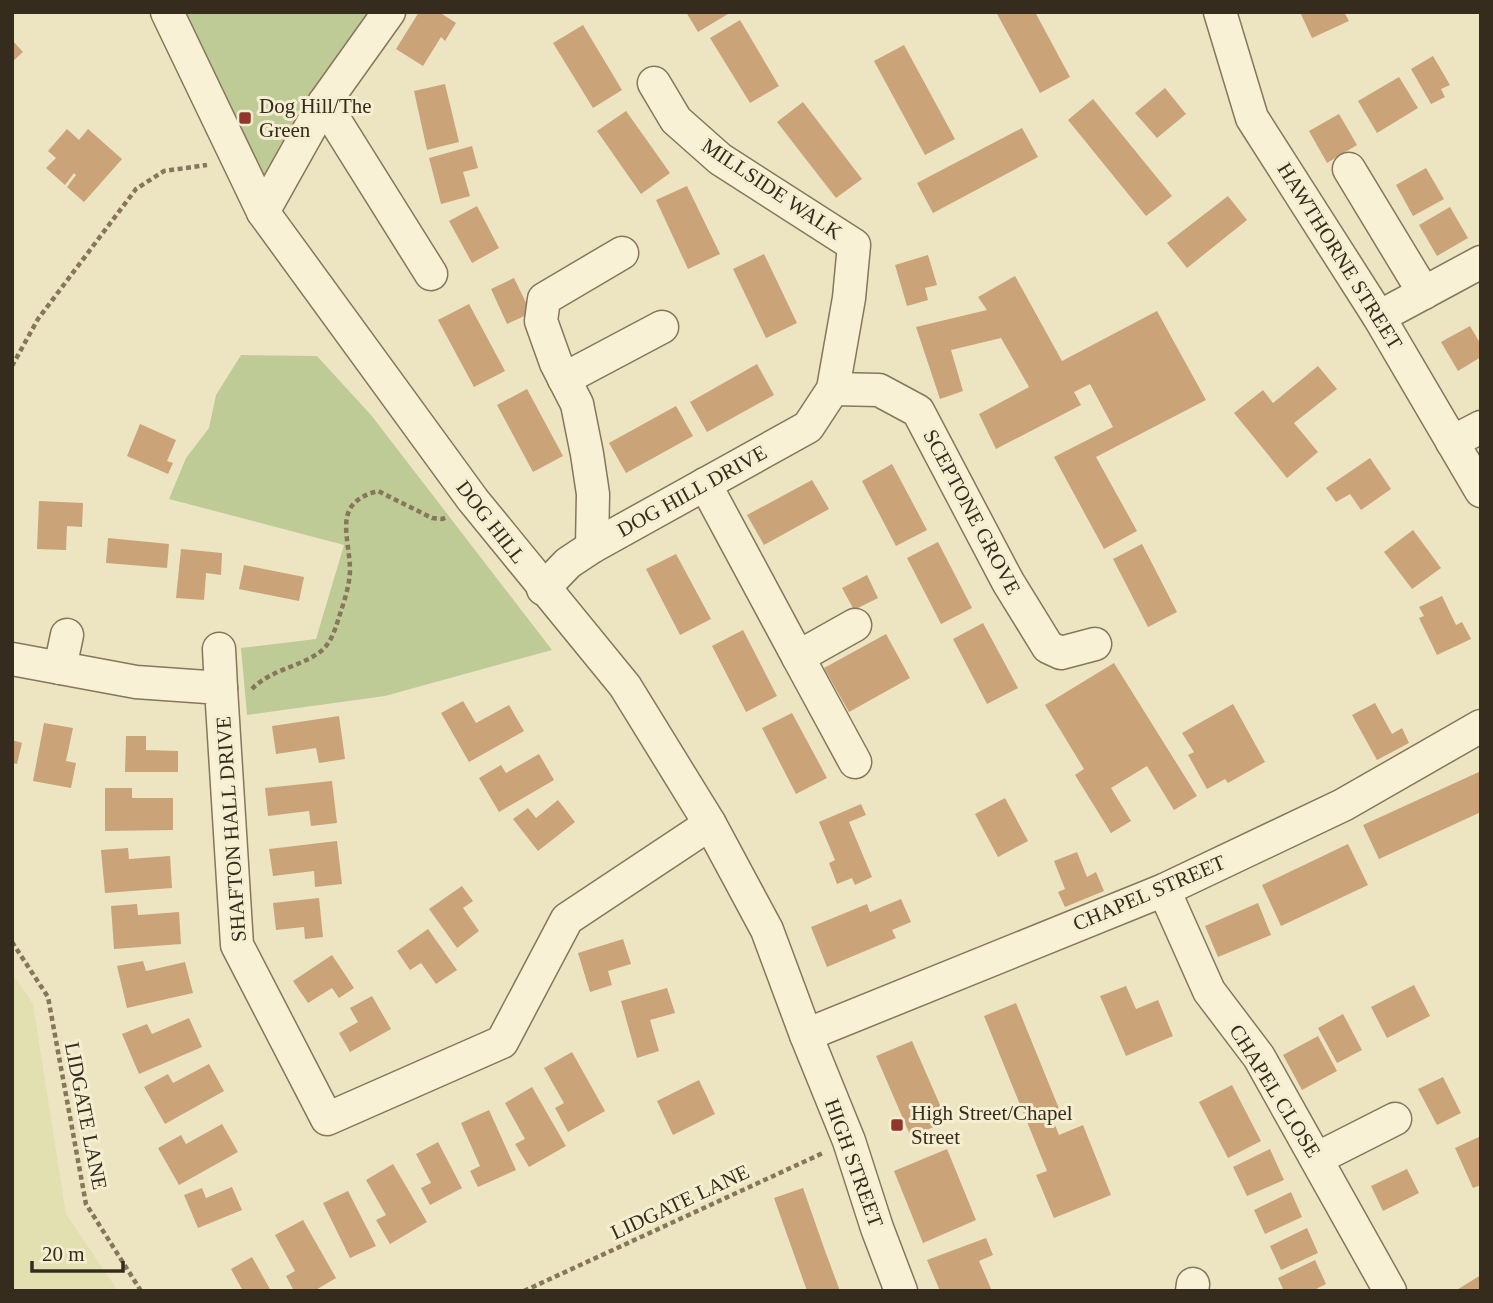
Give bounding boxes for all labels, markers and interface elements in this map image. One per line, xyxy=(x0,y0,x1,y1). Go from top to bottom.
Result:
place label: Dog Hill/The Green xyxy=(259,94,372,142)
marker: Dog Hill/The Green xyxy=(237,110,253,126)
street label: MILLSIDE WALK xyxy=(698,133,846,245)
street label: HAWTHORNE STREET xyxy=(1273,158,1407,354)
street label: SCEPTONE GROVE xyxy=(918,425,1026,599)
street label: DOG HILL DRIVE xyxy=(613,440,771,542)
street label: DOG HILL xyxy=(451,476,531,568)
street label: SHAFTON HALL DRIVE xyxy=(211,715,251,943)
street label: CHAPEL STREET xyxy=(1069,850,1229,936)
street label: CHAPEL CLOSE xyxy=(1224,1020,1326,1162)
street label: LIDGATE LANE xyxy=(60,1040,112,1192)
street label: HIGH STREET xyxy=(820,1096,888,1231)
place label: High Street/Chapel Street xyxy=(911,1101,1073,1149)
marker: High Street/Chapel Street xyxy=(889,1117,905,1133)
street label: LIDGATE LANE xyxy=(607,1159,753,1245)
scale bar xyxy=(32,1230,122,1274)
text: 20 m xyxy=(42,1242,85,1266)

